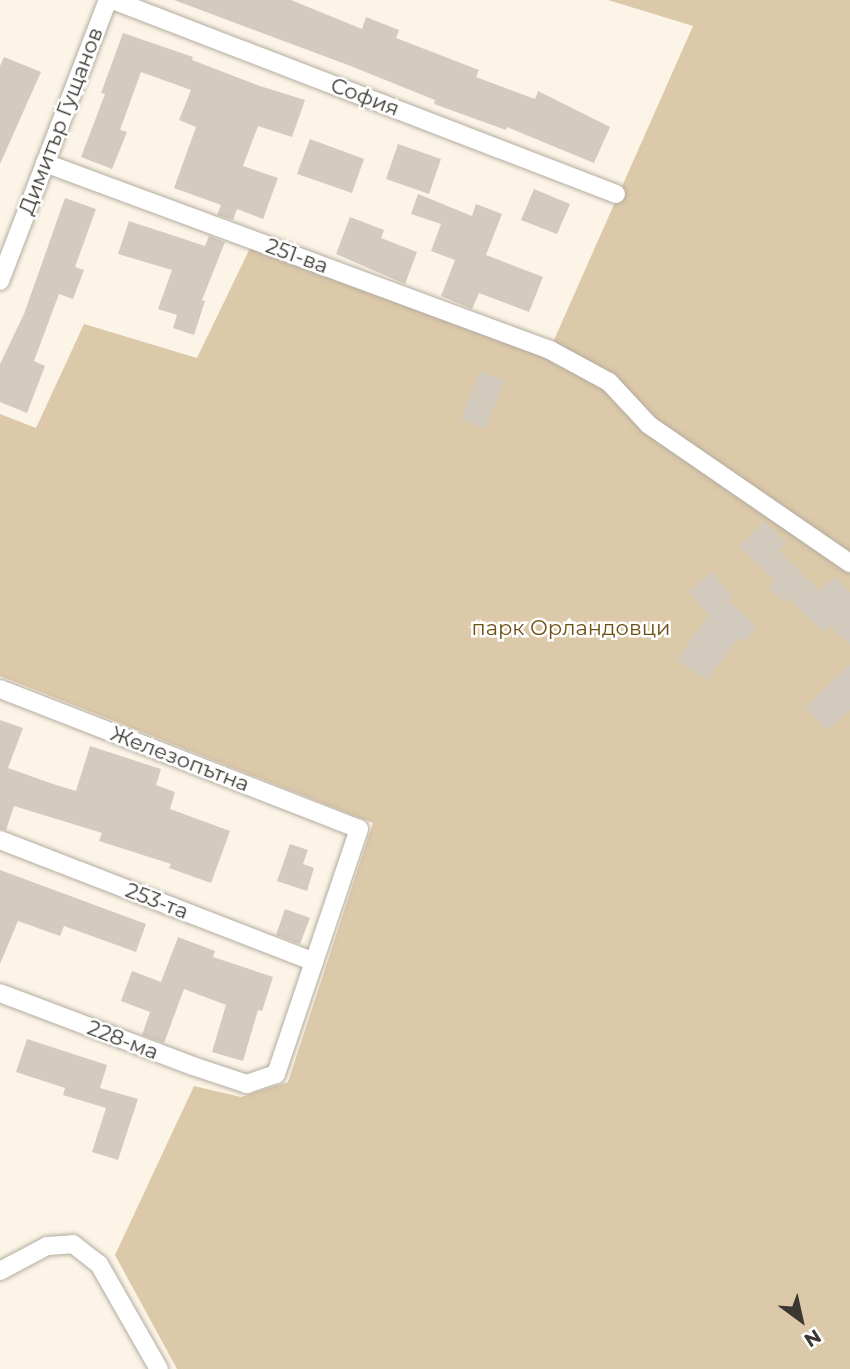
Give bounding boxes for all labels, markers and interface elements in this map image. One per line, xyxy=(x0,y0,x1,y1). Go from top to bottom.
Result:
street label: Димитър Гущанов xyxy=(14,24,108,218)
street label: София xyxy=(327,72,403,122)
street label: 251-ва xyxy=(262,233,332,279)
park label: парк Орландовци xyxy=(471,615,671,641)
street label: Железопътна xyxy=(107,721,253,797)
street label: 253-та xyxy=(122,878,192,924)
street label: 228-ма xyxy=(84,1015,162,1065)
north arrow xyxy=(766,1285,836,1355)
text: N xyxy=(800,1324,825,1352)

